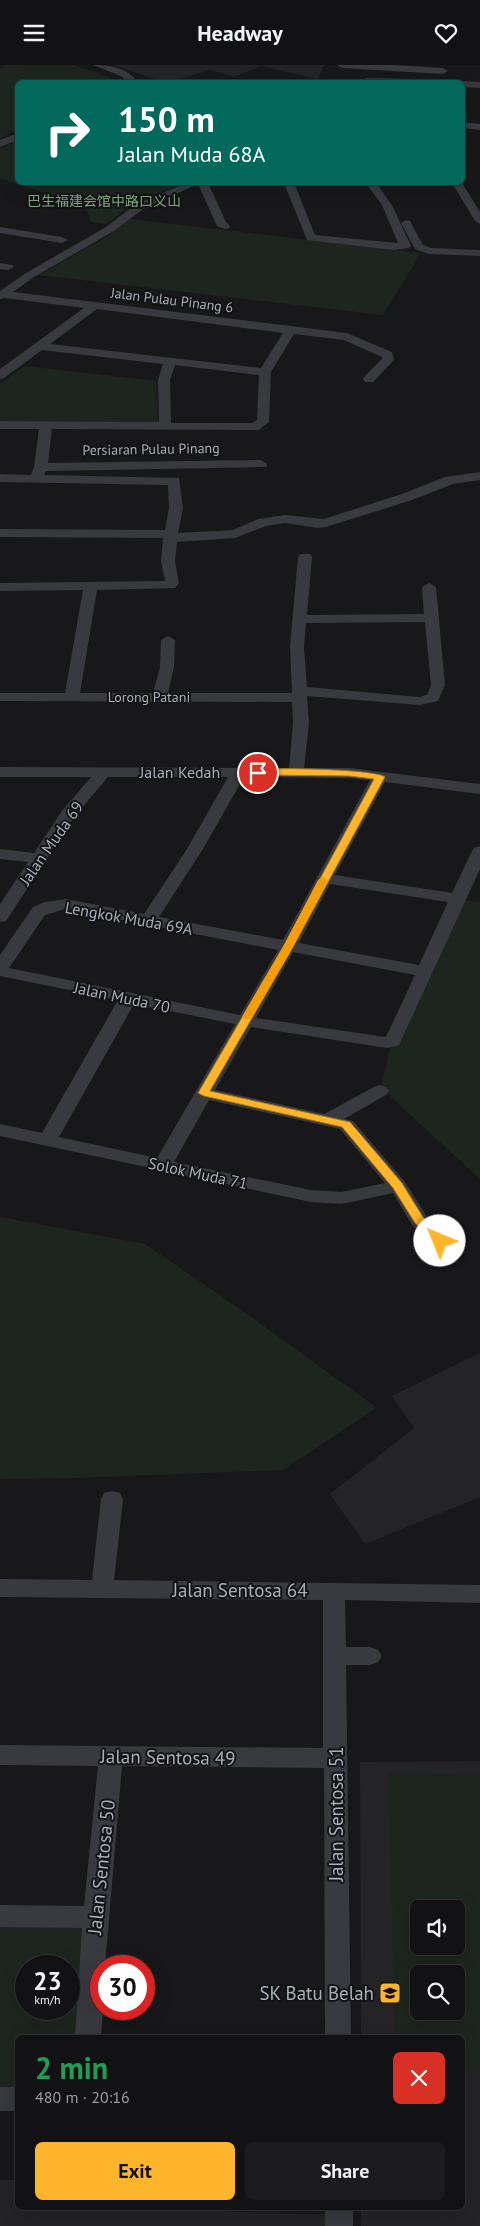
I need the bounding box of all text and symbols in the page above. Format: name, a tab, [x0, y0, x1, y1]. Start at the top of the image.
icon: menu	[20, 19, 48, 47]
text: Headway	[197, 19, 283, 47]
icon: heart	[432, 19, 460, 47]
text: 150 m	[118, 96, 215, 142]
icon: right	[35, 100, 100, 165]
text: Jalan Muda 68A	[118, 140, 265, 168]
park label: 巴生福建会馆中路口义山	[27, 192, 181, 210]
street label: Jalan Pulau Pinang 6	[109, 283, 234, 316]
street label: Persiaran Pulau Pinang	[82, 439, 220, 459]
street label: Lorong Patani	[108, 688, 190, 706]
pin	[237, 752, 279, 794]
icon: arrive	[244, 759, 272, 787]
street label: Jalan Kedah	[139, 762, 220, 782]
street label: Jalan Muda 69	[14, 797, 87, 890]
street label: Lengkok Muda 69A	[64, 897, 195, 939]
street label: Jalan Muda 70	[71, 977, 172, 1017]
street label: Solok Muda 71	[146, 1153, 250, 1193]
position arrow	[413, 1214, 465, 1266]
street label: Jalan Sentosa 64	[171, 1578, 308, 1602]
street label: Jalan Sentosa 49	[99, 1744, 236, 1770]
street label: Jalan Sentosa 51	[324, 1746, 348, 1883]
street label: Jalan Sentosa 50	[82, 1799, 120, 1936]
map controls	[410, 1900, 465, 2020]
button: sound	[410, 1900, 465, 1955]
speed limit sign: 30	[90, 1955, 155, 2020]
text: 23	[33, 1965, 62, 1997]
button: search	[410, 1965, 465, 2020]
place label: SK Batu Belah	[259, 1981, 374, 2005]
school or university icon: SK Batu Belah	[378, 1981, 402, 2005]
text: km/h	[34, 1992, 61, 2007]
text: 2 min	[35, 2048, 108, 2087]
button: close	[393, 2052, 445, 2104]
text: 480 m · 20:16	[35, 2087, 130, 2107]
button: Exit	[35, 2142, 235, 2200]
button: Share	[245, 2142, 445, 2200]

